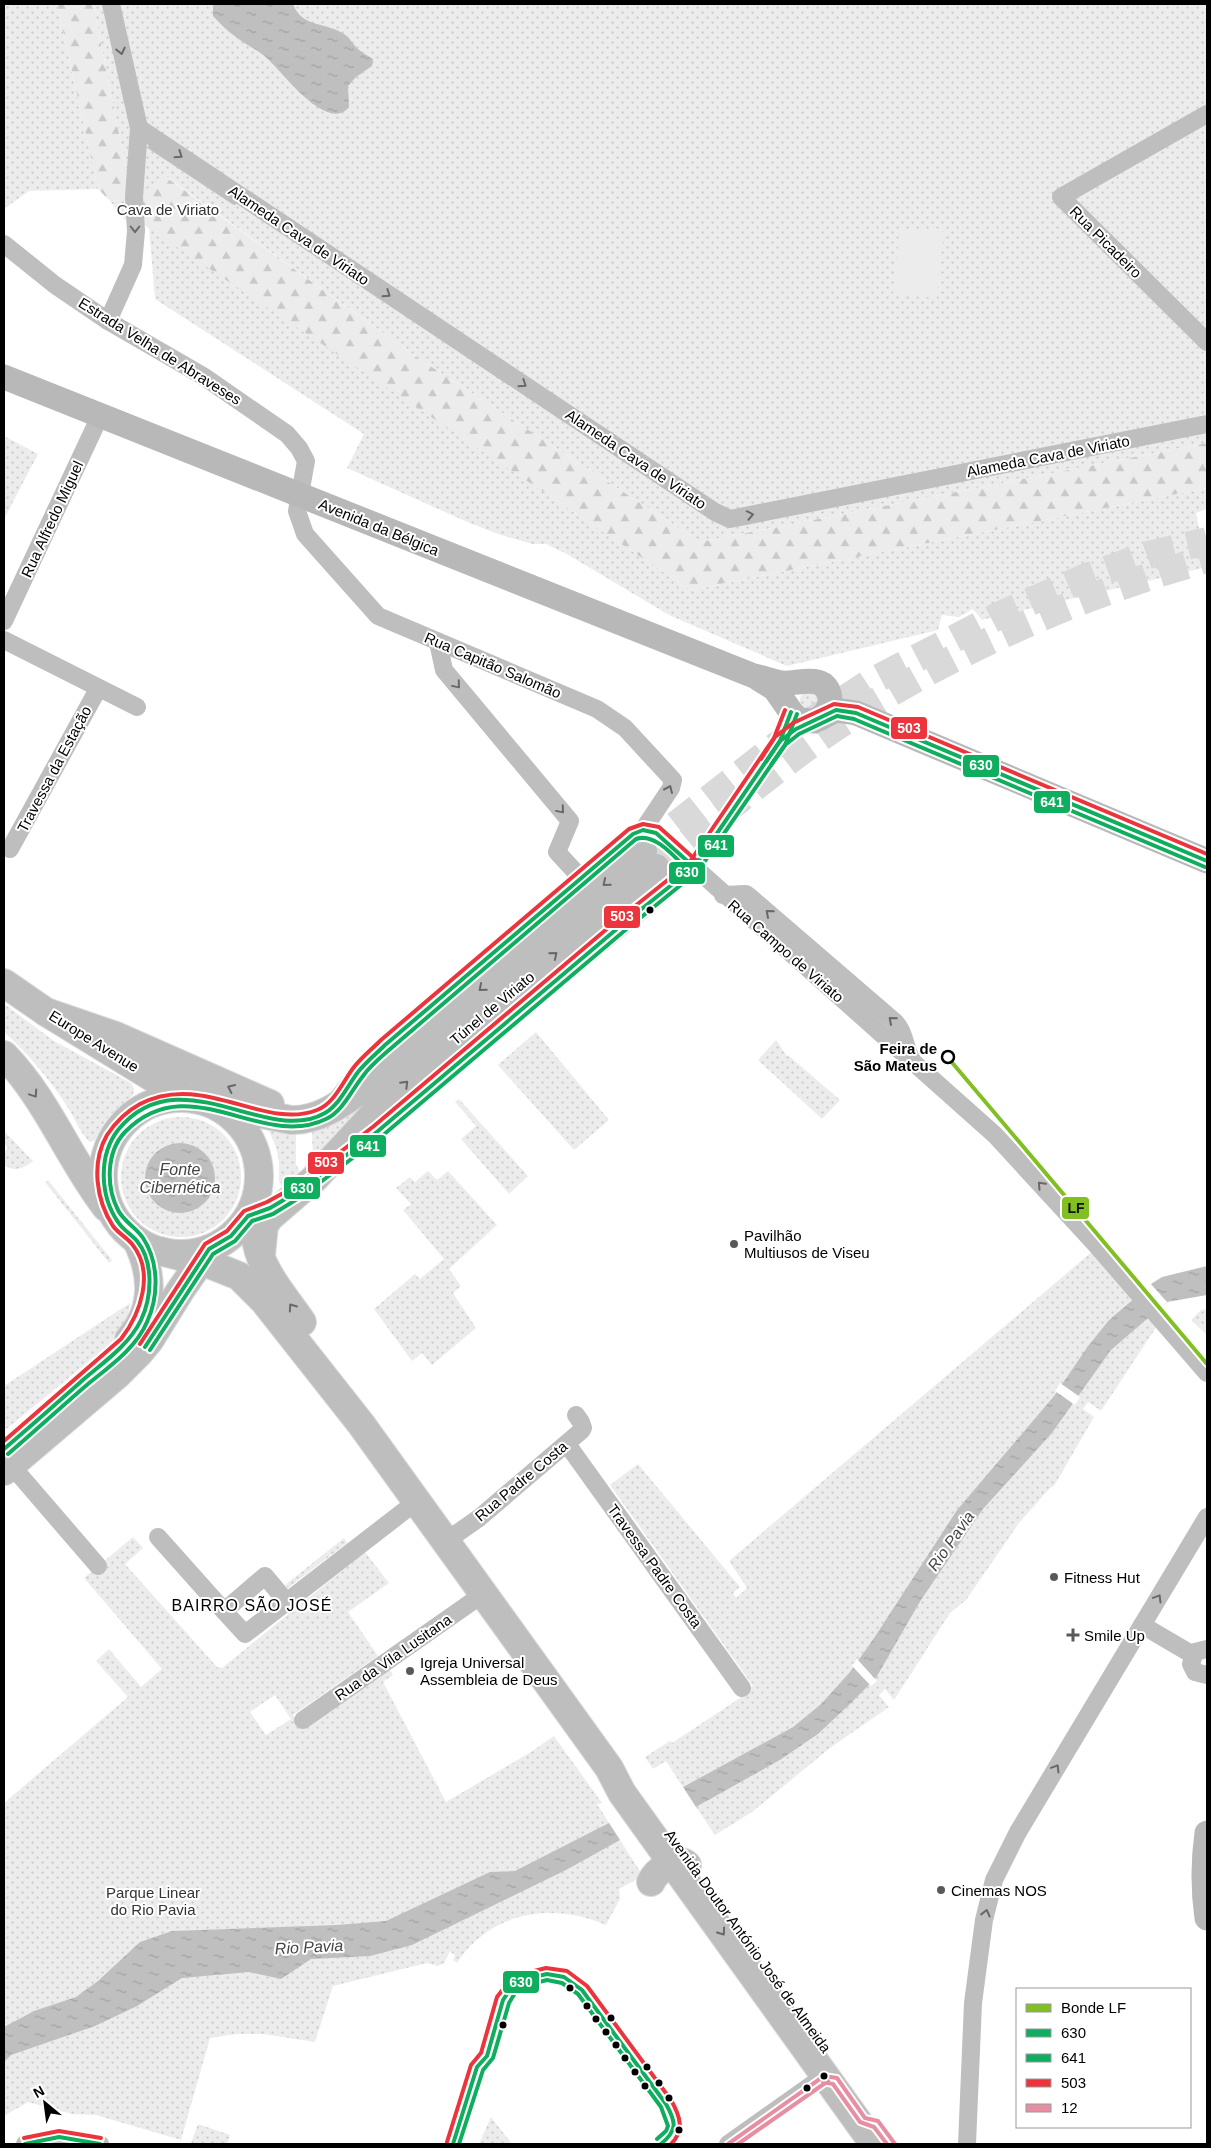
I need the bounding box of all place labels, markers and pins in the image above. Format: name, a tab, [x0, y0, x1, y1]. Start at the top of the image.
unlabelled marker	[645, 905, 655, 915]
place label: Feira de São Mateus	[854, 1040, 937, 1074]
marker: Feira de São Mateus	[941, 1050, 955, 1064]
place label: Pavilhão Multiusos de Viseu	[744, 1227, 870, 1261]
marker: Pavilhão Multiusos de Viseu	[728, 1238, 740, 1250]
place label: Fitness Hut	[1064, 1569, 1141, 1586]
marker: Fitness Hut	[1048, 1571, 1060, 1583]
place label: Smile Up	[1084, 1627, 1145, 1644]
marker: Smile Up	[1066, 1628, 1080, 1642]
place label: Igreja Universal Assembleia de Deus	[420, 1654, 558, 1688]
marker: Igreja Universal Assembleia de Deus	[404, 1665, 416, 1677]
place label: Cinemas NOS	[951, 1882, 1047, 1899]
marker: Cinemas NOS	[935, 1884, 947, 1896]
unlabelled marker	[565, 1983, 575, 1993]
unlabelled marker	[582, 2001, 592, 2011]
unlabelled marker	[606, 2013, 616, 2023]
unlabelled marker	[591, 2014, 601, 2024]
unlabelled marker	[498, 2020, 508, 2030]
unlabelled marker	[601, 2027, 611, 2037]
unlabelled marker	[611, 2040, 621, 2050]
unlabelled marker	[620, 2053, 630, 2063]
unlabelled marker	[642, 2062, 652, 2072]
unlabelled marker	[630, 2067, 640, 2077]
unlabelled marker	[819, 2071, 829, 2081]
unlabelled marker	[654, 2078, 664, 2088]
unlabelled marker	[640, 2081, 650, 2091]
unlabelled marker	[802, 2083, 812, 2093]
unlabelled marker	[664, 2093, 674, 2103]
unlabelled marker	[674, 2125, 684, 2135]

